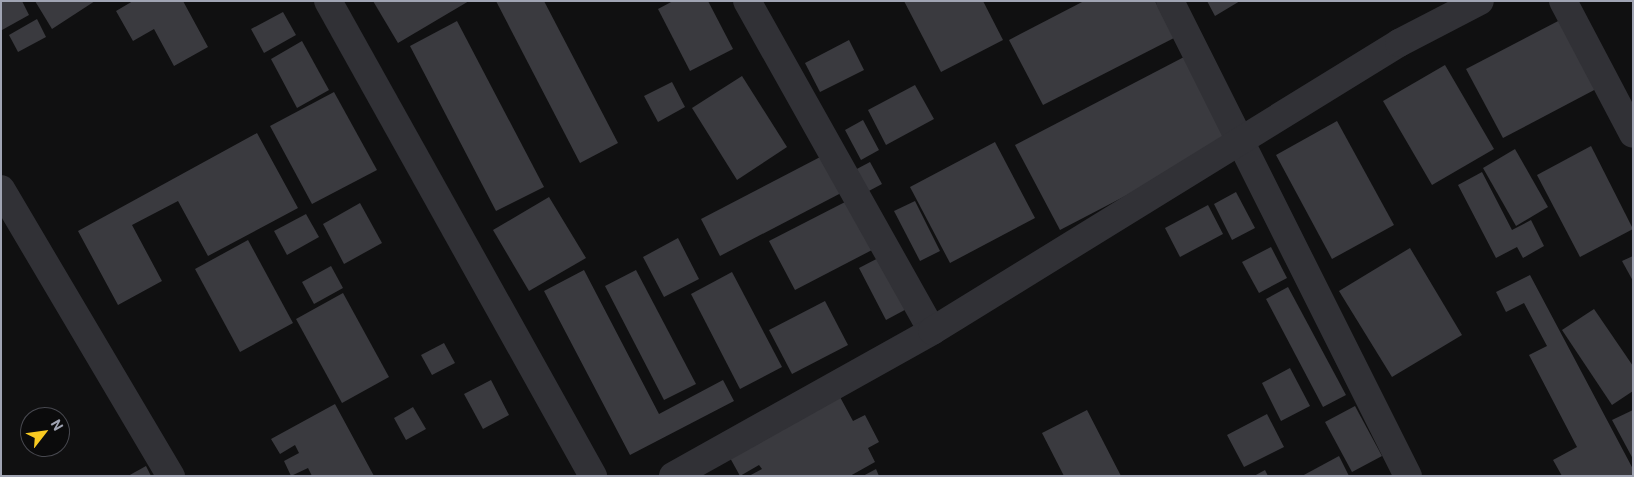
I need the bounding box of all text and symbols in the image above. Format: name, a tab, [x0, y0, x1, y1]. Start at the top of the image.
north arrow	[20, 407, 70, 457]
text: N	[48, 417, 67, 433]

